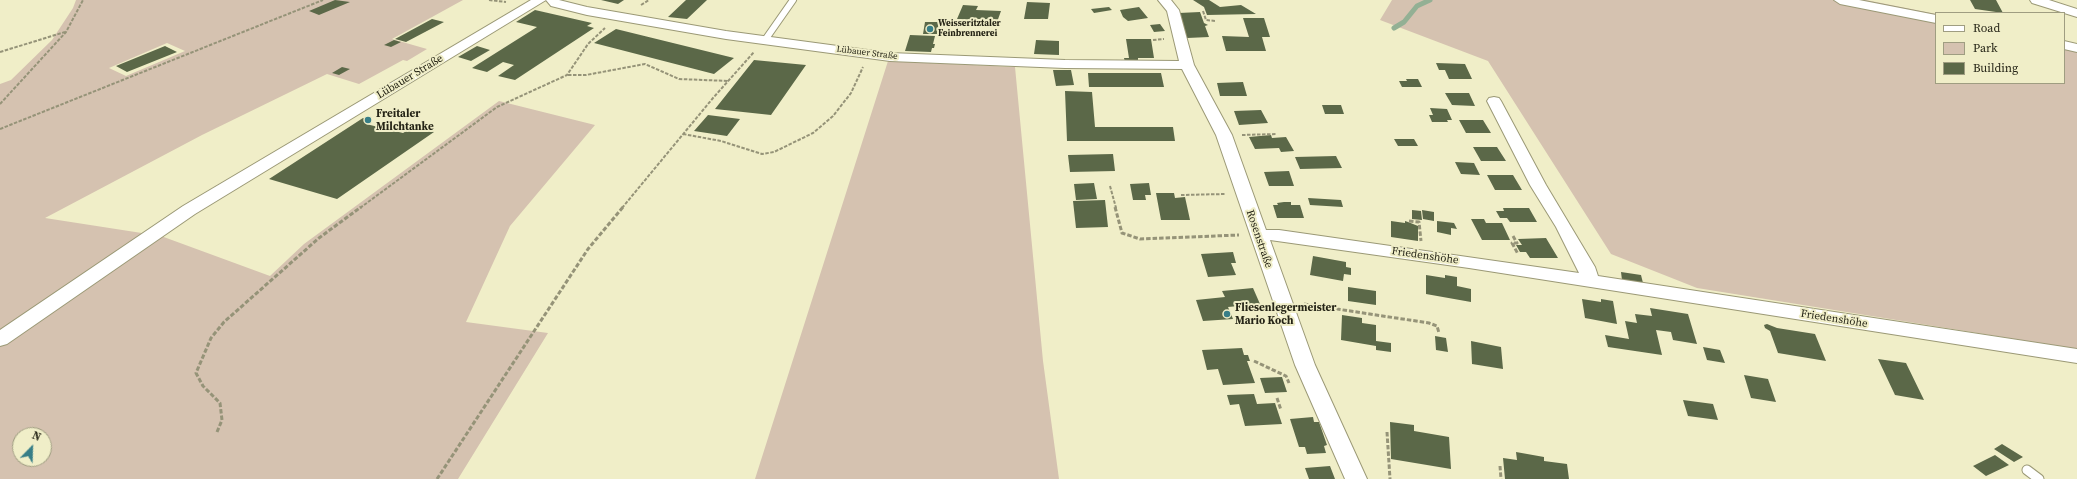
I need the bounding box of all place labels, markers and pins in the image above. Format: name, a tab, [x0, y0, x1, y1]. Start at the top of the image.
place label: Weisseritztaler Feinbrennerei	[938, 19, 1001, 40]
marker: Weisseritztaler Feinbrennerei	[925, 24, 935, 34]
place label: Freitaler Milchtanke	[376, 107, 434, 133]
marker: Freitaler Milchtanke	[363, 115, 373, 125]
place label: Fliesenlegermeister Mario Koch	[1235, 301, 1336, 327]
marker: Fliesenlegermeister Mario Koch	[1222, 309, 1232, 319]

